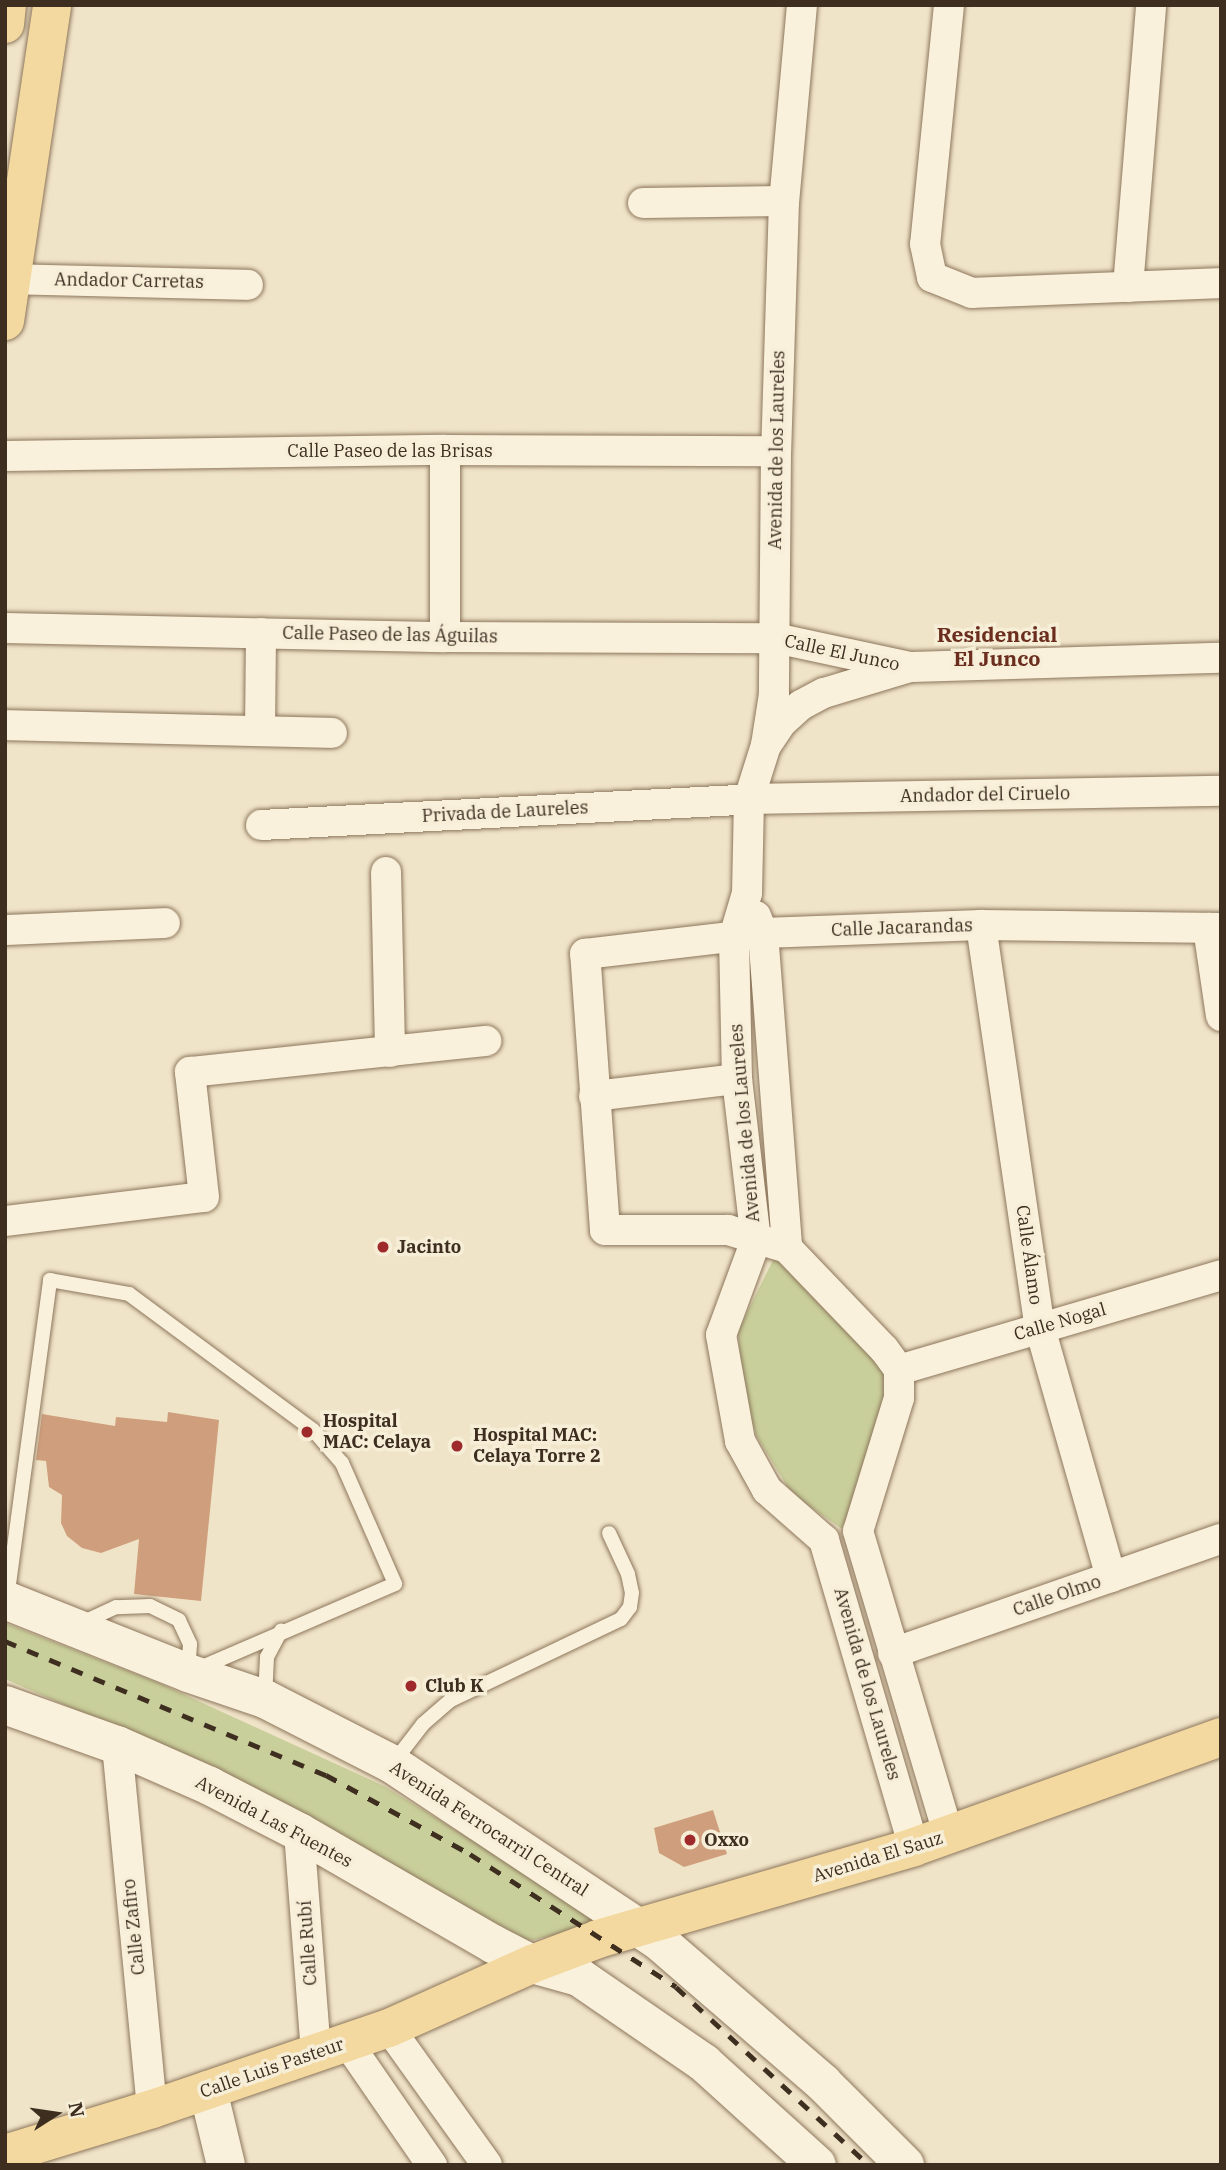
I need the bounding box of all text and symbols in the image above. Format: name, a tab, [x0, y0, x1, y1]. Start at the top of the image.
street label: Andador Carretas	[54, 269, 204, 293]
street label: Avenida de los Laureles	[764, 350, 790, 550]
street label: Calle Paseo de las Brisas	[287, 440, 493, 462]
district label: Residencial El Junco	[937, 621, 1057, 671]
street label: Calle Paseo de las Águilas	[282, 622, 498, 648]
street label: Calle El Junco	[782, 630, 902, 676]
street label: Andador del Ciruelo	[900, 783, 1070, 807]
street label: Privada de Laureles	[421, 797, 589, 827]
street label: Calle Jacarandas	[831, 915, 973, 941]
street label: Avenida de los Laureles	[726, 1023, 764, 1223]
street label: Calle Álamo	[1011, 1204, 1047, 1306]
place label: Jacinto	[397, 1236, 461, 1258]
marker: Jacinto	[375, 1239, 391, 1255]
street label: Calle Nogal	[1011, 1299, 1109, 1345]
place label: Hospital MAC: Celaya	[323, 1411, 431, 1454]
marker: Hospital MAC: Celaya	[297, 1422, 317, 1442]
place label: Hospital MAC: Celaya Torre 2	[473, 1425, 601, 1468]
marker: Hospital MAC: Celaya Torre 2	[447, 1436, 467, 1456]
street label: Calle Olmo	[1010, 1571, 1104, 1621]
street label: Avenida de los Laureles	[829, 1585, 905, 1783]
place label: Club K	[425, 1675, 484, 1697]
marker: Club K	[403, 1678, 419, 1694]
street label: Avenida Ferrocarril Central	[386, 1757, 592, 1901]
street label: Avenida Las Fuentes	[192, 1772, 356, 1872]
street label: Avenida El Sauz	[810, 1827, 946, 1887]
place label: Oxxo	[704, 1829, 749, 1851]
marker: Oxxo	[682, 1832, 698, 1848]
street label: Calle Zafiro	[118, 1878, 150, 1976]
street label: Calle Rubí	[294, 1900, 322, 1986]
street label: Calle Luis Pasteur	[197, 2033, 347, 2103]
north arrow	[21, 2079, 91, 2149]
text: N	[63, 2100, 90, 2119]

